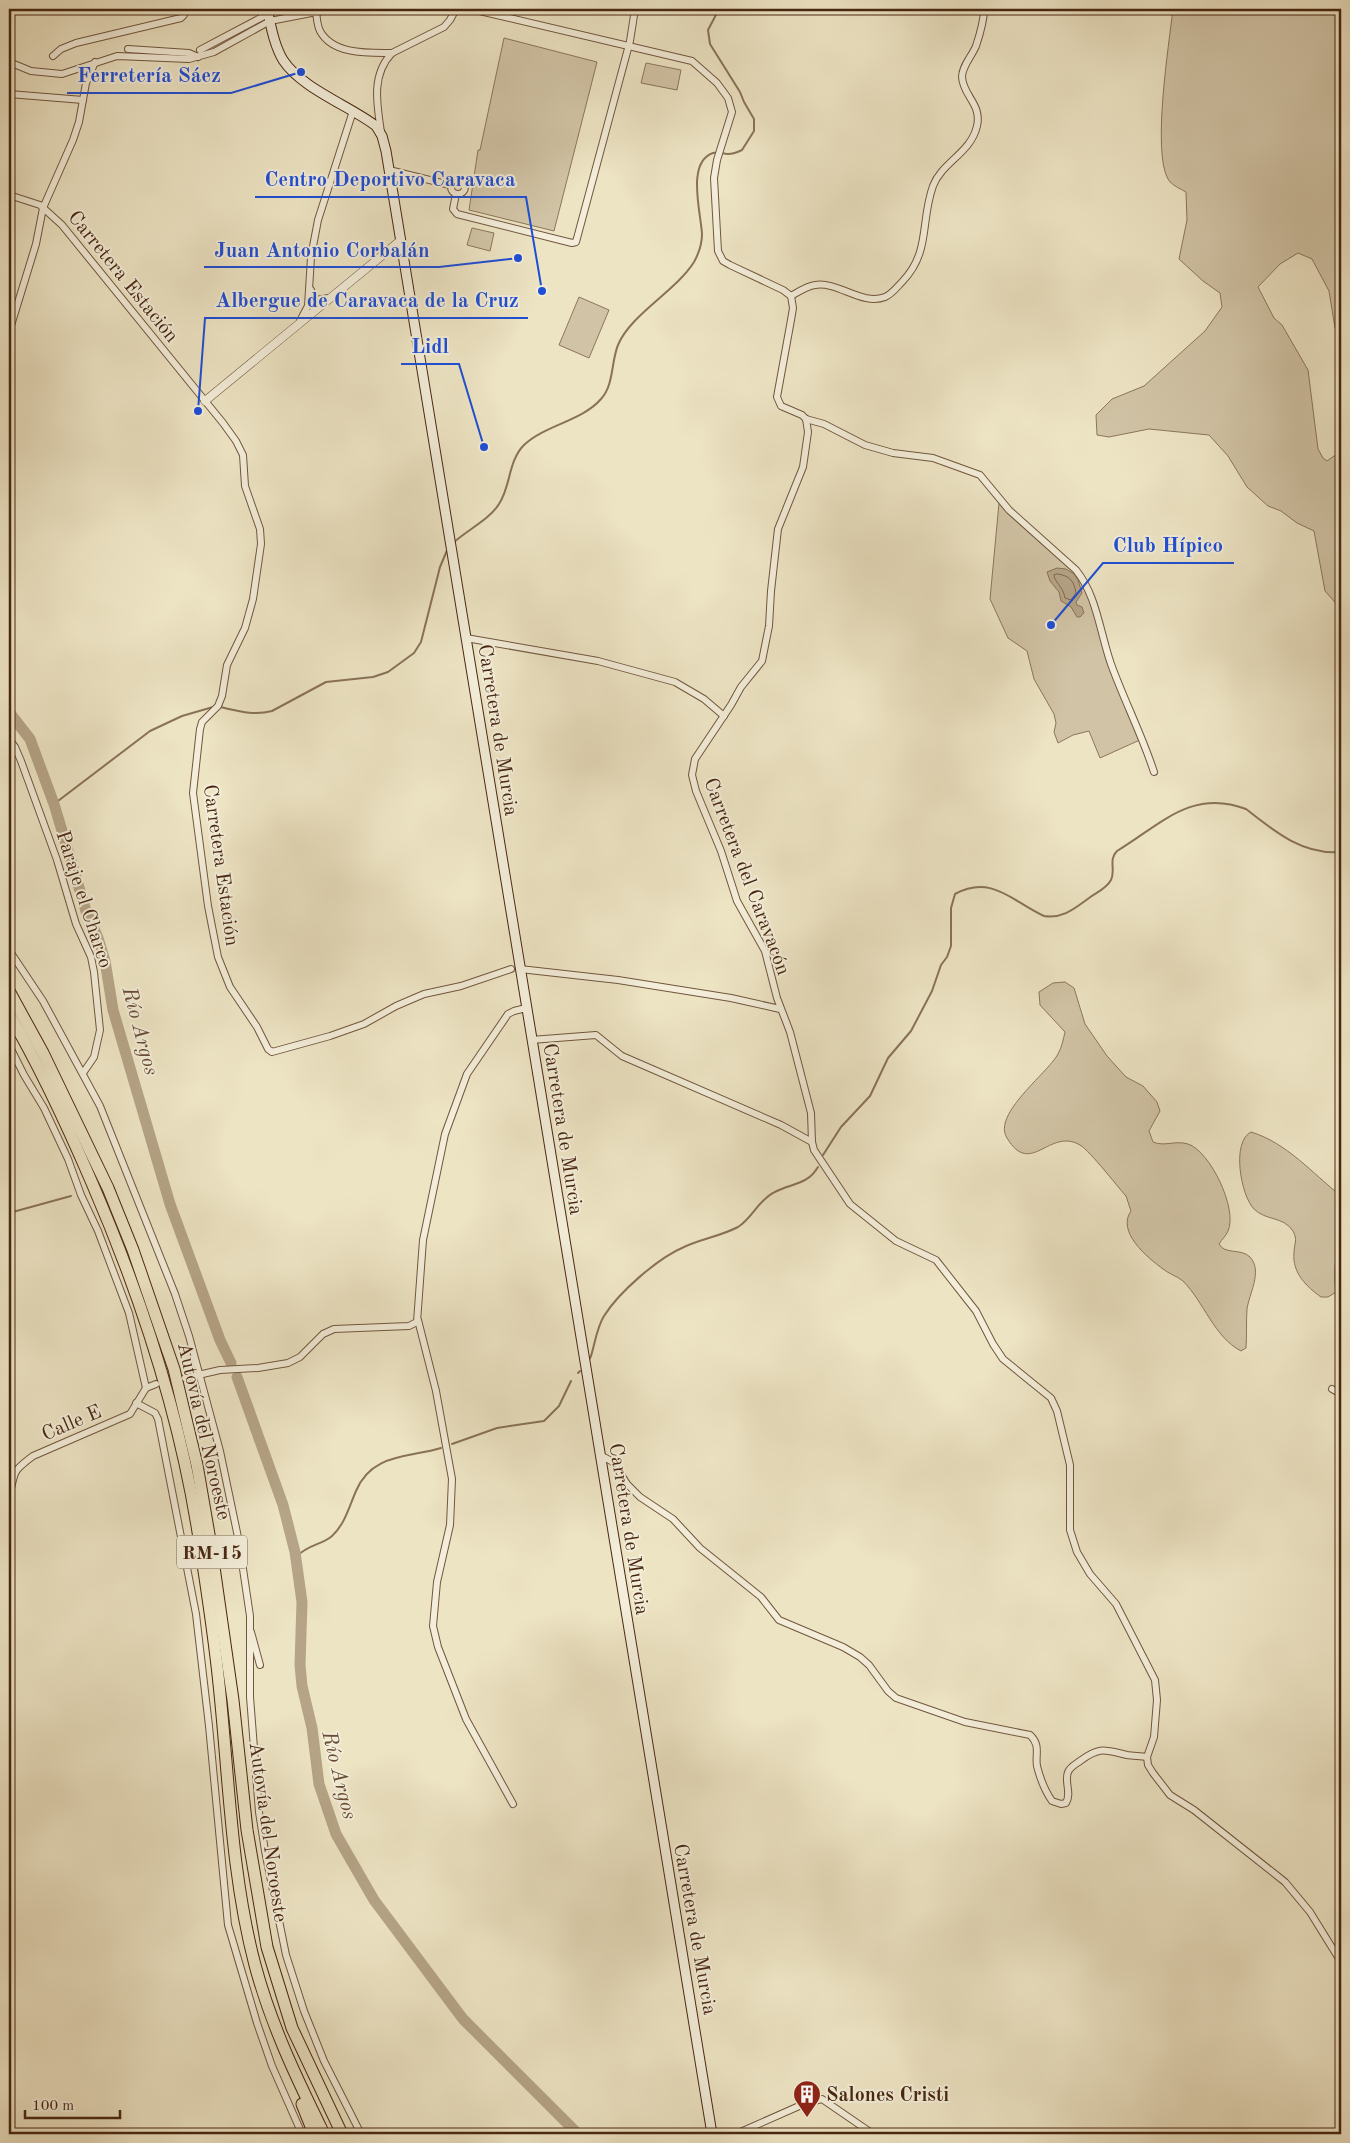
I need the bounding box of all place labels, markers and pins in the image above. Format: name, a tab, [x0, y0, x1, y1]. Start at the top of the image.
callout: Ferretería Sáez	[67, 57, 231, 93]
callout: Centro Deportivo Caravaca	[255, 161, 526, 197]
callout: Juan Antonio Corbalán	[204, 231, 439, 267]
callout: Albergue de Caravaca de la Cruz	[205, 282, 528, 318]
callout: Lidl	[401, 328, 459, 364]
callout: Club Hípico	[1103, 527, 1234, 563]
building icon: Salones Cristi	[792, 2079, 822, 2118]
place label: Salones Cristi	[826, 2086, 949, 2106]

